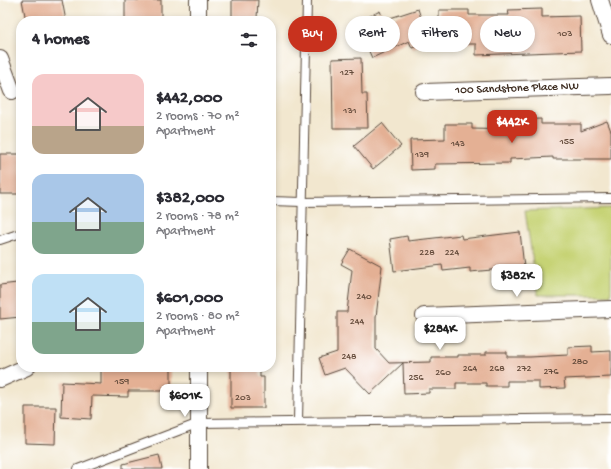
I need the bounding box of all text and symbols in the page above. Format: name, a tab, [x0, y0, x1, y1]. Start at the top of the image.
chip: Buy	[288, 16, 337, 52]
chip: Rent	[345, 16, 400, 52]
chip: Filters	[408, 16, 472, 52]
chip: New	[480, 16, 535, 52]
house number: 103	[557, 28, 572, 40]
icon: filters	[238, 29, 260, 51]
text: 4 homes	[32, 30, 89, 50]
house number: 127	[339, 67, 355, 79]
street label: 100 Sandstone Place NW	[454, 80, 579, 98]
text: $442,000	[156, 89, 222, 109]
icon: home	[64, 90, 112, 138]
house number: 131	[342, 105, 357, 117]
text: 2 rooms · 70 m²	[156, 109, 239, 124]
pin: $442K	[484, 110, 540, 144]
text: $442K	[496, 115, 528, 130]
text: Apartment	[156, 124, 215, 139]
house number: 155	[559, 136, 574, 148]
house number: 143	[450, 138, 465, 150]
house number: 139	[414, 149, 429, 161]
text: $382,000	[156, 189, 224, 209]
icon: home	[64, 190, 112, 238]
text: 2 rooms · 78 m²	[156, 209, 239, 224]
text: Apartment	[156, 224, 215, 239]
house number: 228	[419, 247, 435, 259]
house number: 224	[445, 247, 460, 259]
pin: $382K	[489, 264, 545, 298]
text: $382K	[500, 269, 534, 284]
text: $601,000	[156, 289, 223, 309]
icon: home	[64, 290, 112, 338]
house number: 240	[356, 291, 372, 303]
text: 2 rooms · 80 m²	[156, 309, 240, 324]
house number: 244	[350, 316, 364, 328]
pin: $284K	[412, 317, 468, 351]
text: $284K	[424, 322, 456, 337]
text: Apartment	[156, 324, 215, 339]
house number: 248	[341, 351, 357, 363]
house number: 280	[572, 356, 588, 368]
house number: 264	[463, 363, 478, 375]
house number: 268	[489, 363, 505, 375]
house number: 272	[516, 363, 532, 375]
house number: 276	[543, 366, 560, 378]
house number: 260	[435, 367, 451, 379]
house number: 256	[408, 372, 425, 384]
house number: 159	[114, 376, 129, 388]
pin: $601K	[157, 384, 213, 418]
text: $601K	[169, 389, 201, 404]
house number: 203	[235, 392, 251, 404]

